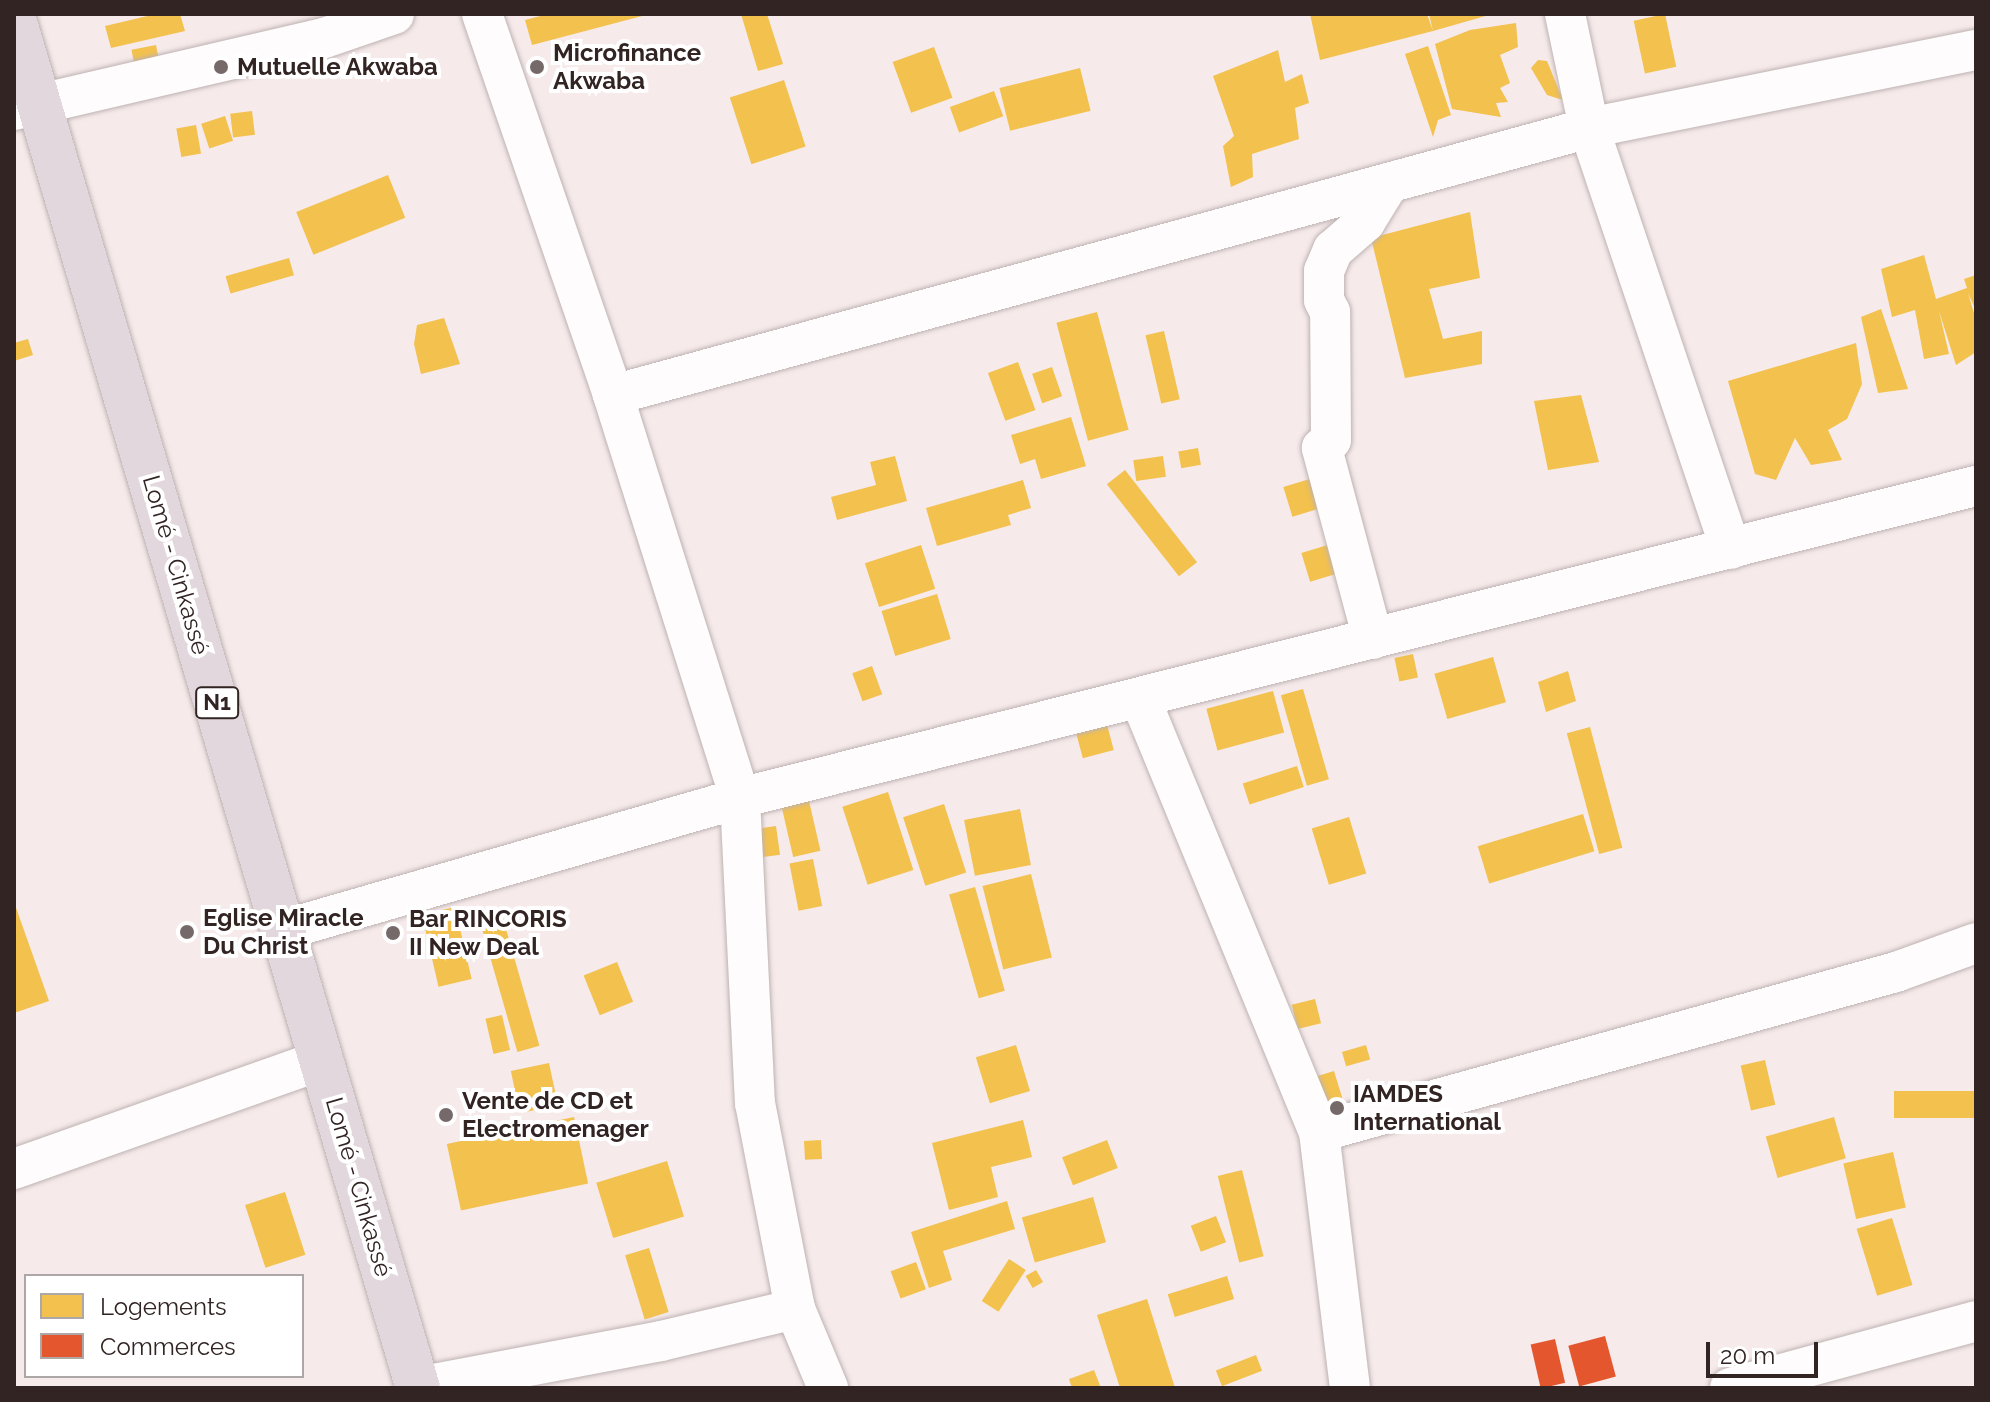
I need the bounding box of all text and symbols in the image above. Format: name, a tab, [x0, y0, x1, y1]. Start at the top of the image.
place label: Microfinance Akwaba	[553, 39, 701, 95]
place label: Mutuelle Akwaba	[237, 53, 438, 81]
marker: Mutuelle Akwaba	[212, 58, 230, 76]
marker: Microfinance Akwaba	[528, 58, 546, 76]
street label: Lomé - Cinkassé	[137, 472, 215, 658]
road number: N1	[195, 685, 239, 721]
place label: Eglise Miracle Du Christ	[203, 904, 364, 960]
place label: Bar RINCORIS II New Deal	[409, 905, 567, 961]
marker: Eglise Miracle Du Christ	[178, 923, 196, 941]
marker: Bar RINCORIS II New Deal	[384, 924, 402, 942]
place label: IAMDES International	[1353, 1080, 1501, 1136]
place label: Vente de CD et Electromenager	[462, 1087, 649, 1143]
street label: Lomé - Cinkassé	[320, 1094, 398, 1280]
marker: IAMDES International	[1328, 1099, 1346, 1117]
marker: Vente de CD et Electromenager	[437, 1106, 455, 1124]
legend	[24, 1274, 304, 1378]
text: Logements	[100, 1292, 227, 1321]
scale bar	[1710, 1326, 1822, 1376]
text: Commerces	[100, 1332, 236, 1361]
text: 20 m	[1720, 1341, 1775, 1370]

